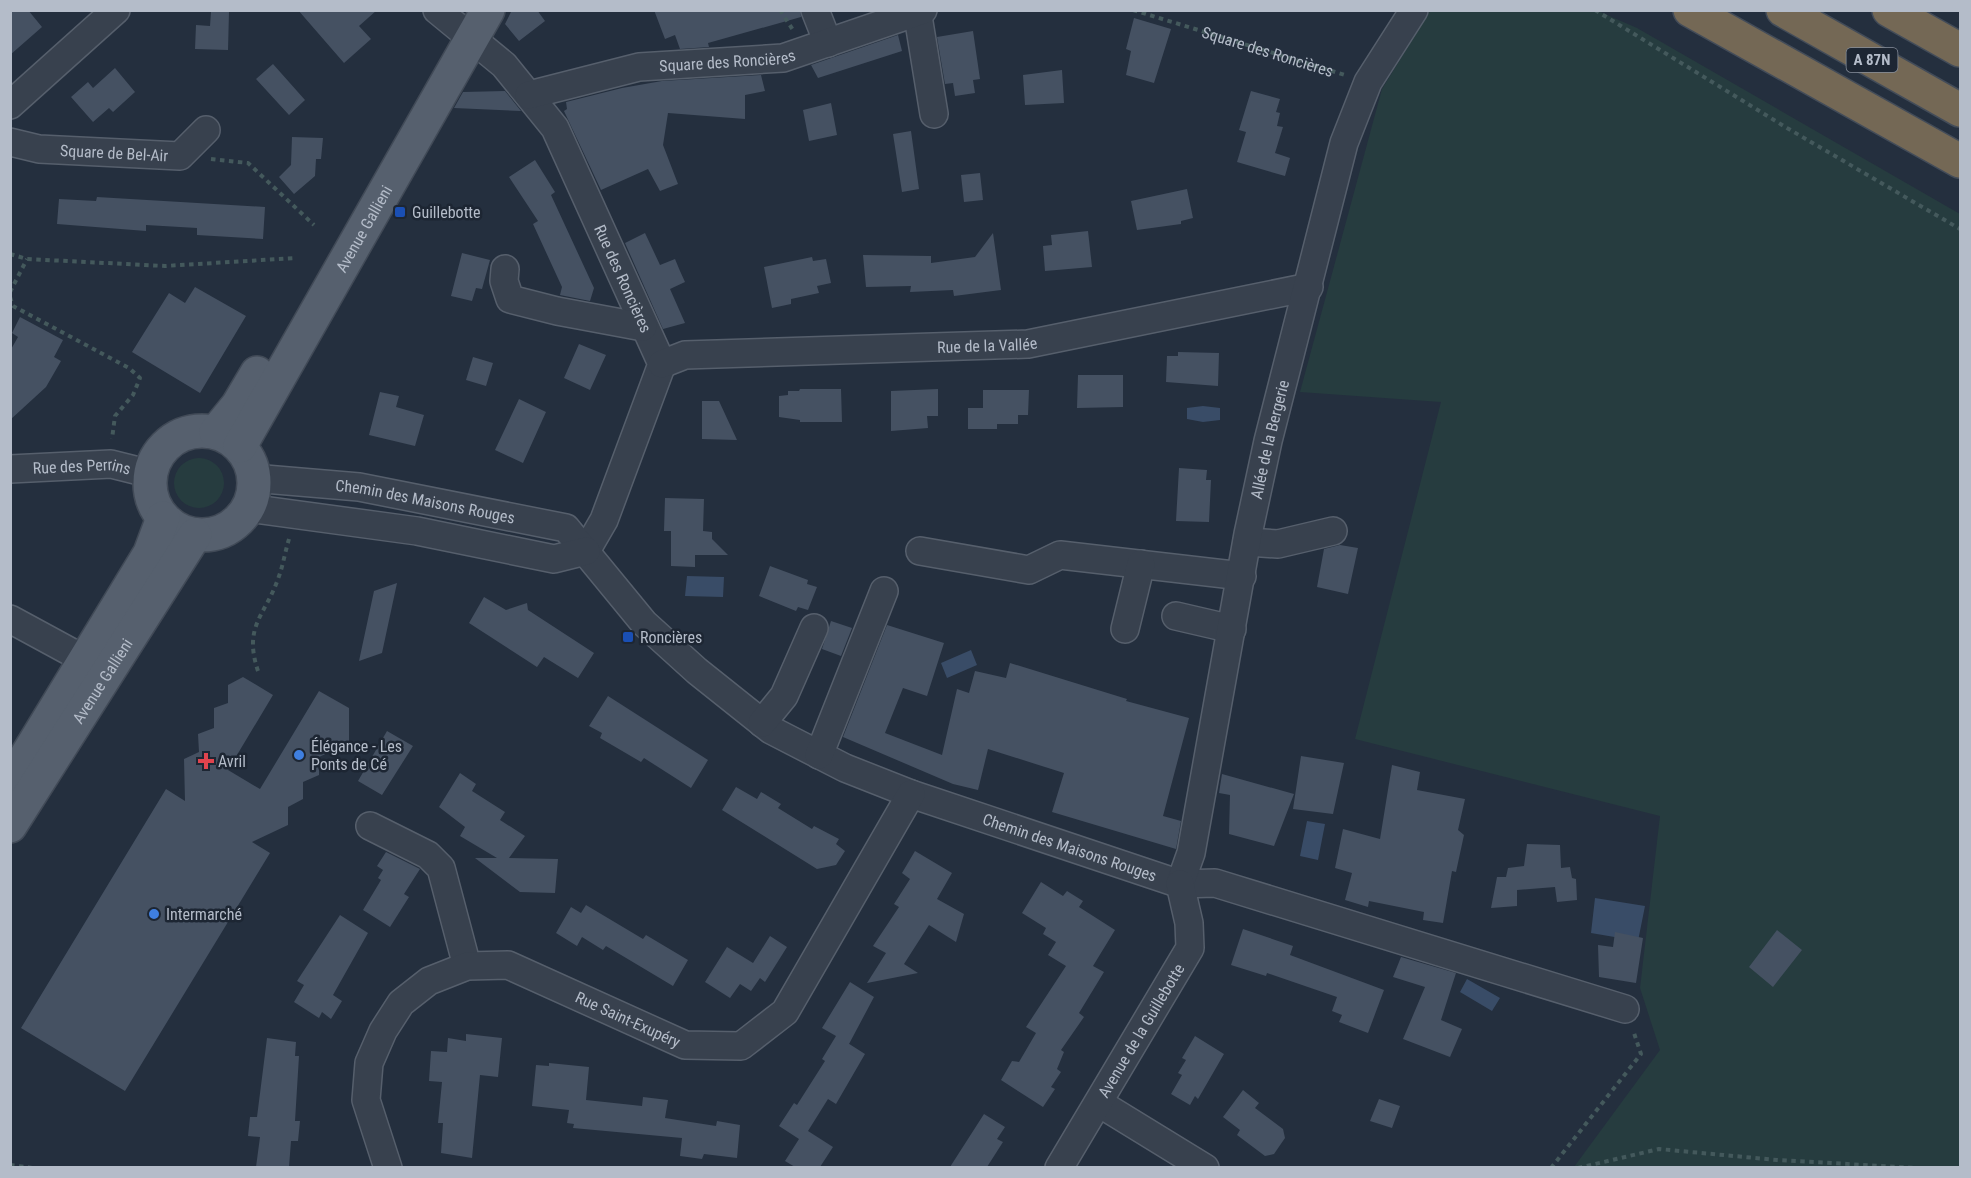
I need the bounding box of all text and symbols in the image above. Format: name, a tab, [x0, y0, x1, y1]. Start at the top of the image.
street label: Square des Roncières	[1200, 22, 1336, 80]
street label: Square des Roncières	[659, 45, 798, 75]
road number: A 87N	[1846, 48, 1898, 72]
street label: Square de Bel-Air	[59, 141, 169, 165]
street label: Avenue Gallieni	[331, 182, 396, 275]
place label: Guillebotte	[412, 203, 481, 222]
marker: Guillebotte	[393, 205, 407, 219]
street label: Rue des Roncières	[591, 222, 656, 335]
street label: Rue de la Vallée	[937, 333, 1039, 356]
street label: Allée de la Bergerie	[1246, 378, 1293, 501]
street label: Rue des Perrins	[32, 454, 133, 478]
street label: Chemin des Maisons Rouges	[335, 476, 517, 527]
place label: Roncières	[640, 628, 702, 647]
marker: Roncières	[621, 630, 635, 644]
street label: Avenue Gallieni	[68, 635, 136, 727]
place label: Élégance - Les Ponts de Cé	[311, 737, 402, 774]
marker: Élégance - Les Ponts de Cé	[292, 748, 306, 762]
place label: Avril	[218, 752, 246, 771]
marker: Avril	[199, 754, 213, 768]
street label: Chemin des Maisons Rouges	[980, 809, 1159, 885]
place label: Intermarché	[166, 905, 242, 924]
marker: Intermarché	[147, 907, 161, 921]
street label: Avenue de la Guillebotte	[1094, 960, 1188, 1101]
street label: Rue Saint-Exupéry	[572, 987, 684, 1051]

